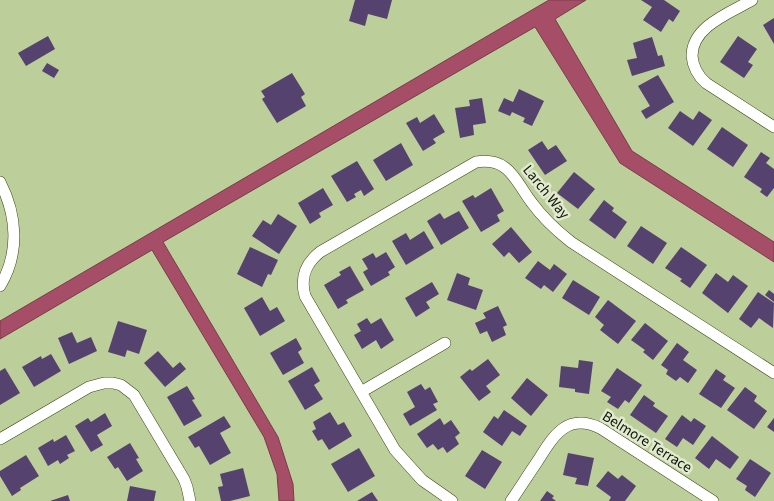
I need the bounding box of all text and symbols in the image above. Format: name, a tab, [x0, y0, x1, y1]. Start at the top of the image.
street label: Larch Way	[518, 161, 574, 223]
street label: Belmore Terrace	[598, 406, 696, 478]

